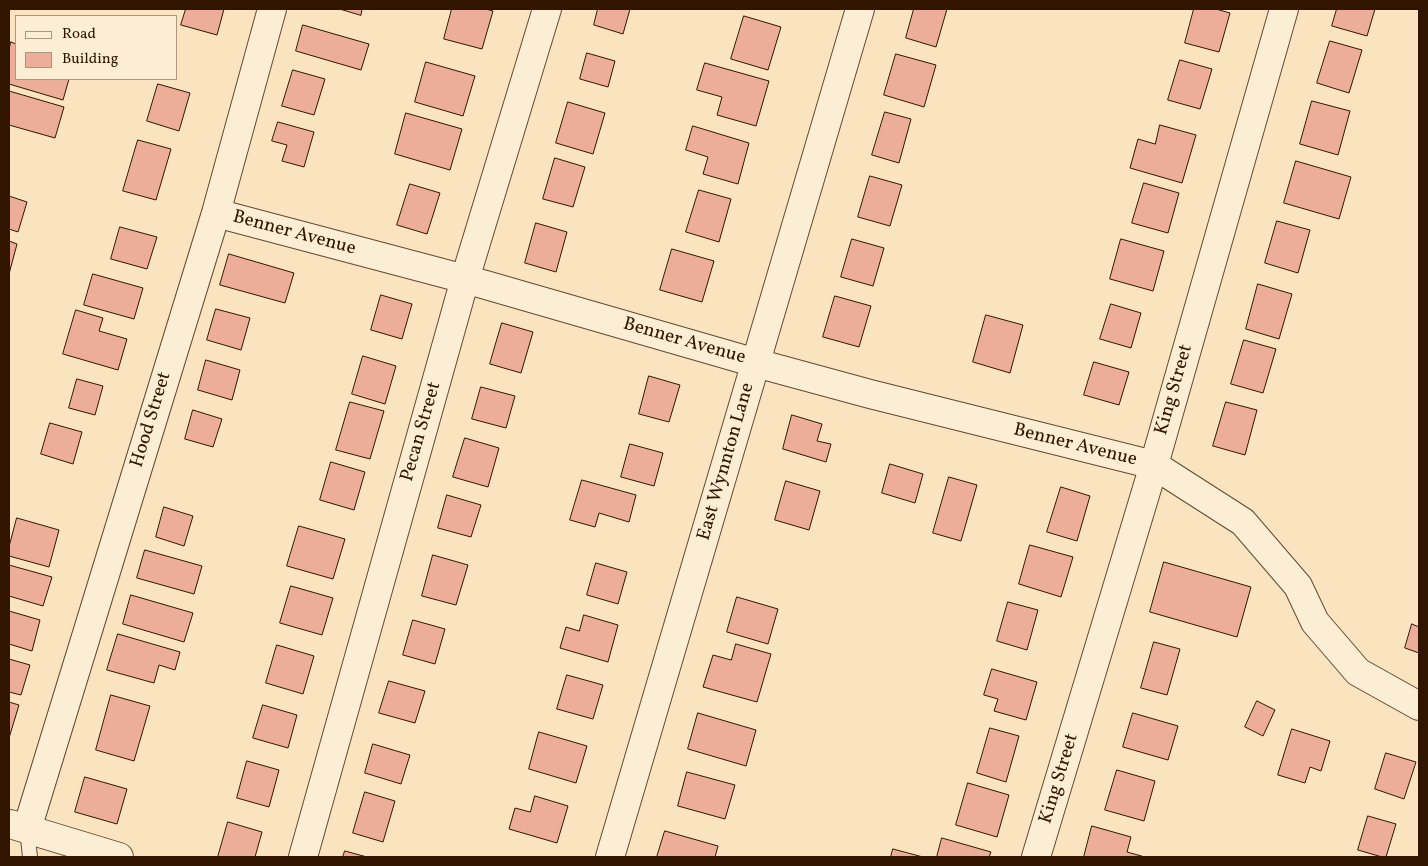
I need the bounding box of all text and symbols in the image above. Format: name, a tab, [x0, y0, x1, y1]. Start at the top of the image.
legend	[15, 15, 178, 80]
text: Road	[62, 24, 96, 45]
text: Building	[62, 49, 118, 70]
street label: Benner Avenue	[230, 207, 358, 261]
street label: Benner Avenue	[620, 314, 748, 370]
street label: King Street	[1151, 342, 1199, 438]
street label: Hood Street	[127, 369, 177, 471]
street label: Pecan Street	[397, 380, 447, 484]
street label: East Wynnton Lane	[694, 381, 760, 543]
street label: Benner Avenue	[1011, 420, 1139, 472]
street label: King Street	[1035, 731, 1085, 827]

